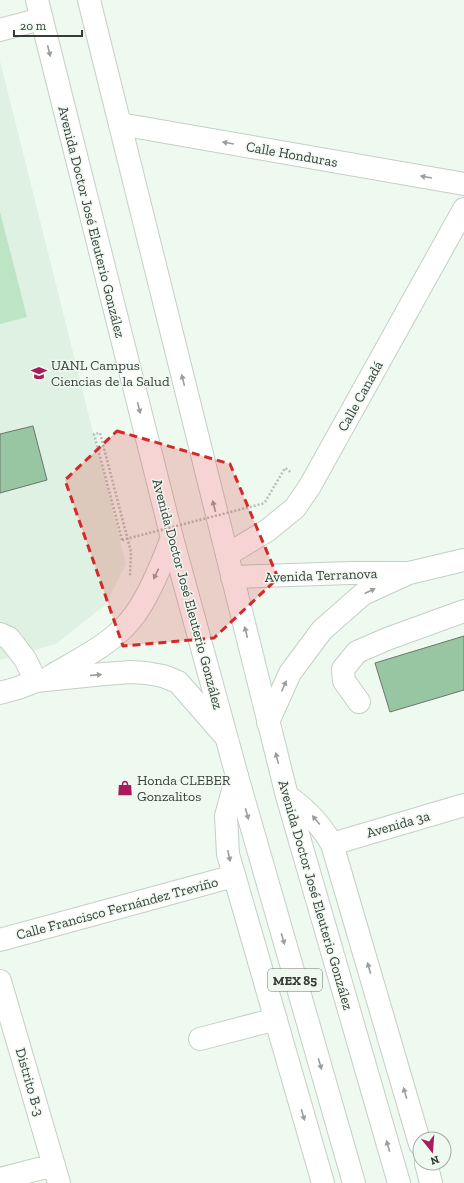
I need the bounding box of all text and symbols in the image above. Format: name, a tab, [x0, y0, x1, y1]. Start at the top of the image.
scale bar	[14, 12, 82, 38]
text: 20 m	[20, 19, 47, 33]
one-way arrow	[46, 46, 52, 58]
street label: Avenida Doctor José Eleuterio González	[54, 104, 129, 340]
street label: Calle Honduras	[245, 138, 339, 171]
one-way arrow	[222, 140, 235, 146]
one-way arrow	[419, 174, 432, 180]
place label: UANL Campus Ciencias de la Salud	[51, 357, 170, 390]
street label: Calle Canadá	[334, 358, 387, 435]
school or university icon: UANL Campus Ciencias de la Salud	[30, 364, 48, 382]
one-way arrow	[180, 373, 186, 385]
one-way arrow	[136, 403, 142, 415]
street label: Avenida Doctor José Eleuterio González	[148, 477, 227, 712]
one-way arrow	[211, 500, 217, 512]
street label: Avenida Terranova	[264, 565, 378, 586]
one-way arrow	[153, 568, 160, 579]
one-way arrow	[364, 588, 376, 594]
one-way arrow	[243, 626, 249, 638]
one-way arrow	[90, 671, 102, 678]
one-way arrow	[281, 681, 287, 692]
one-way arrow	[274, 752, 280, 764]
place label: Honda CLEBER Gonzalitos	[137, 772, 231, 805]
street label: Avenida Doctor José Eleuterio González	[275, 778, 357, 1012]
shop icon: Honda CLEBER Gonzalitos	[116, 779, 134, 797]
street label: Avenida 3a	[365, 807, 432, 842]
one-way arrow	[244, 808, 250, 820]
one-way arrow	[312, 815, 321, 826]
one-way arrow	[226, 849, 232, 862]
street label: Calle Francisco Fernández Treviño	[14, 873, 220, 944]
one-way arrow	[281, 932, 287, 945]
one-way arrow	[366, 962, 372, 974]
road number: MEX 85	[268, 969, 322, 991]
street label: Distrito B-3	[12, 1046, 47, 1118]
one-way arrow	[317, 1057, 323, 1070]
one-way arrow	[402, 1087, 408, 1099]
one-way arrow	[300, 1109, 306, 1121]
north arrow	[412, 1131, 452, 1171]
one-way arrow	[385, 1139, 391, 1151]
text: N	[428, 1153, 441, 1168]

